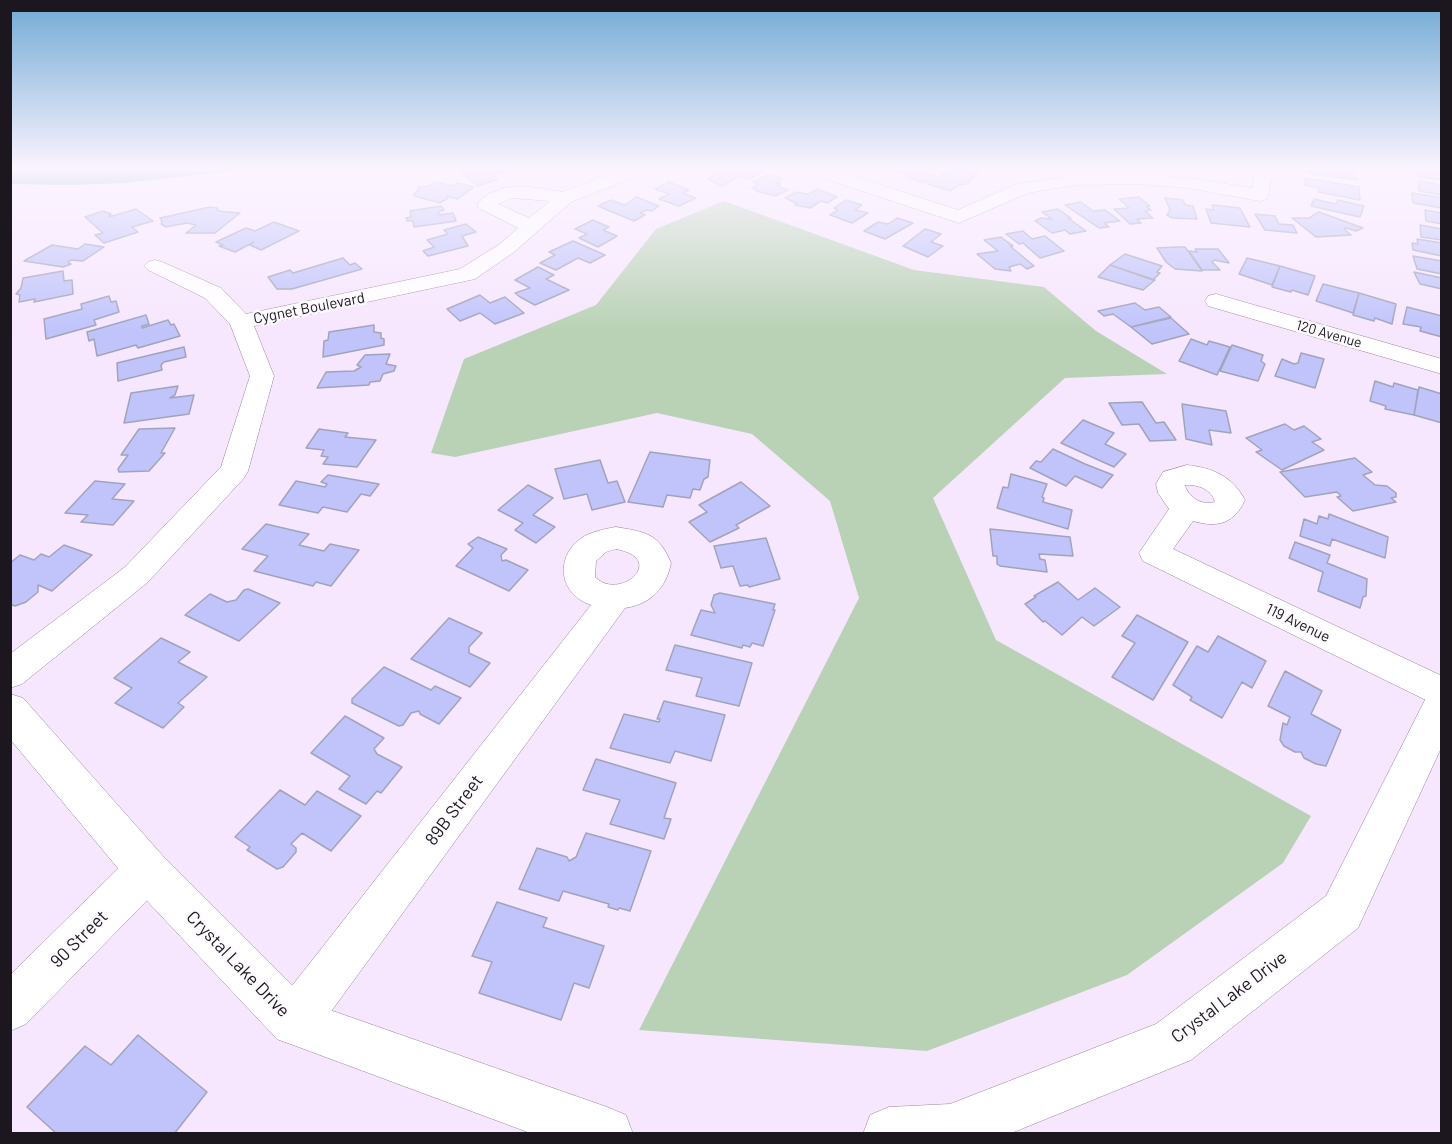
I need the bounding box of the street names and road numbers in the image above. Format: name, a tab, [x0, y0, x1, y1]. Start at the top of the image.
street label: Cygnet Boulevard	[252, 288, 366, 328]
street label: 120 Avenue	[1294, 317, 1364, 351]
street label: 119 Avenue	[1263, 600, 1333, 646]
street label: 89B Street	[420, 770, 488, 850]
street label: 90 Street	[46, 906, 112, 972]
street label: Crystal Lake Drive	[182, 906, 294, 1022]
street label: Crystal Lake Drive	[1167, 946, 1291, 1048]

